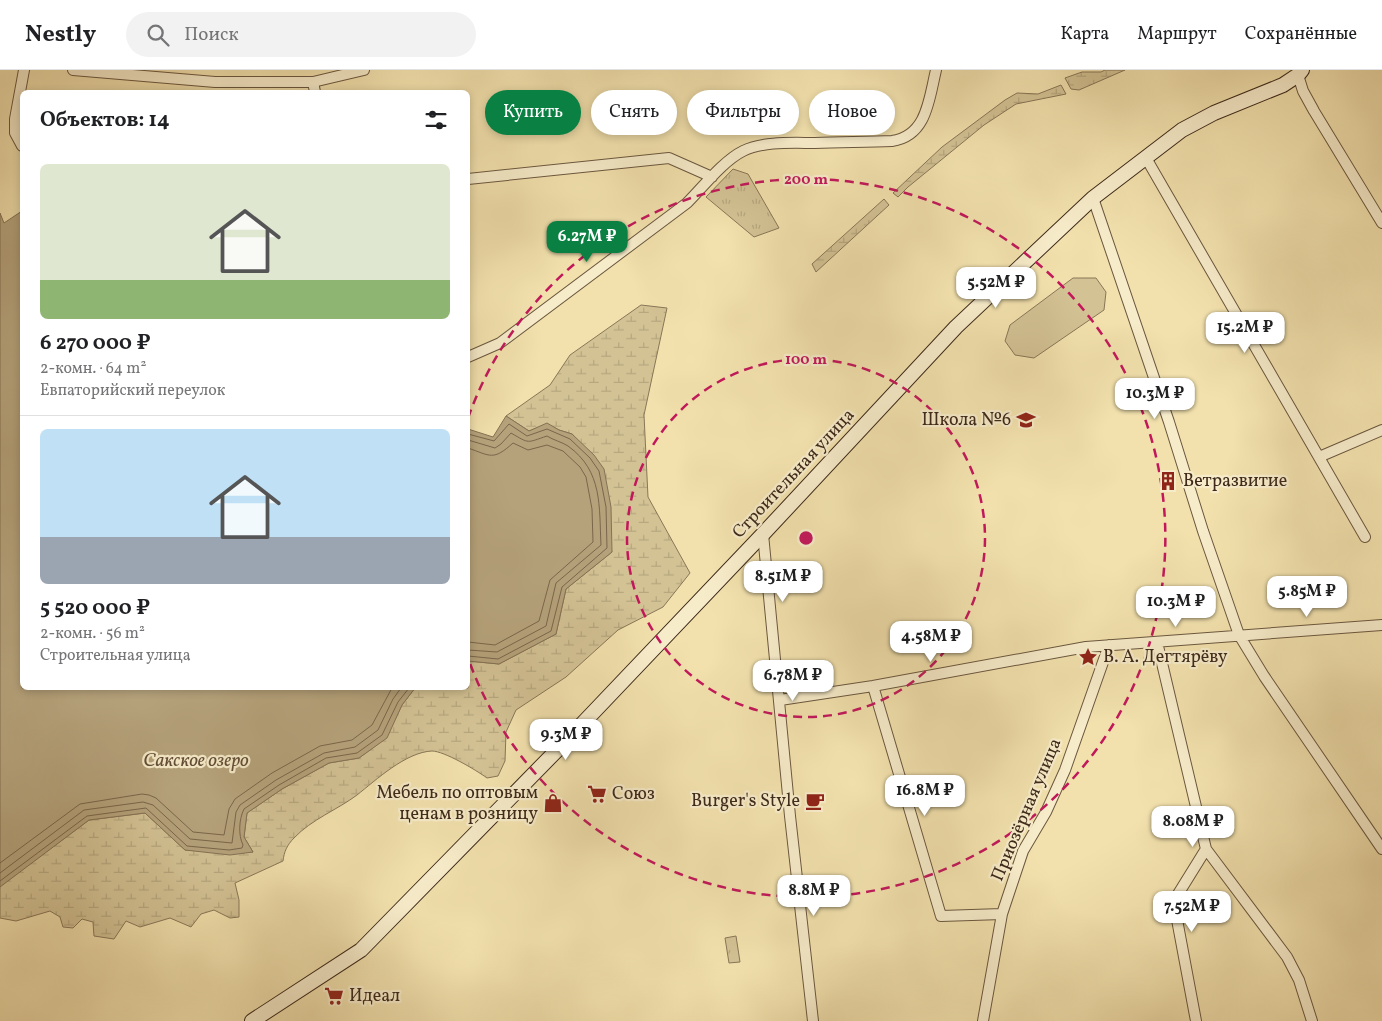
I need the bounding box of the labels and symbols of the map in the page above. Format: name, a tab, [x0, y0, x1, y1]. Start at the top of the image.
text: 200 m	[784, 170, 828, 191]
pin: 6.27M ₽	[541, 220, 633, 263]
pin: 5.52M ₽	[950, 266, 1042, 309]
pin: 15.2M ₽	[1199, 312, 1291, 354]
text: 100 m	[785, 350, 828, 371]
pin: 10.3M ₽	[1109, 378, 1201, 420]
street label: Строительная улица	[727, 403, 861, 545]
place label: Школа №6	[921, 408, 1011, 433]
school or university icon: Школа №6	[1015, 409, 1037, 431]
place label: Ветразвитие	[1183, 469, 1287, 494]
building icon: Ветразвитие	[1157, 470, 1179, 492]
centre of rings	[797, 529, 815, 547]
pin: 8.51M ₽	[737, 560, 829, 603]
pin: 5.85M ₽	[1261, 576, 1353, 618]
pin: 10.3M ₽	[1130, 586, 1222, 628]
pin: 4.58M ₽	[885, 620, 977, 663]
place label: В. А. Дегтярёву	[1103, 645, 1228, 670]
place icon: В. А. Дегтярёву	[1077, 646, 1099, 668]
pin: 6.78M ₽	[747, 660, 839, 702]
pin: 9.3M ₽	[525, 718, 607, 761]
street label: Приозёрная улица	[986, 735, 1068, 885]
water label: Сакское озеро	[143, 748, 249, 774]
pin: 16.8M ₽	[879, 774, 971, 817]
place label: Мебель по оптовым ценам в розницу	[376, 781, 538, 827]
place label: Союз	[612, 782, 655, 807]
supermarket icon: Союз	[586, 783, 608, 805]
place label: Burger's Style	[691, 789, 800, 814]
cafe icon: Burger's Style	[804, 790, 826, 812]
shop icon: Мебель по оптовым ценам в розницу	[542, 792, 564, 814]
pin: 8.08M ₽	[1147, 806, 1239, 848]
pin: 8.8M ₽	[773, 874, 855, 917]
pin: 7.52M ₽	[1146, 890, 1238, 933]
place label: Идеал	[349, 984, 400, 1009]
supermarket icon: Идеал	[323, 985, 345, 1007]

